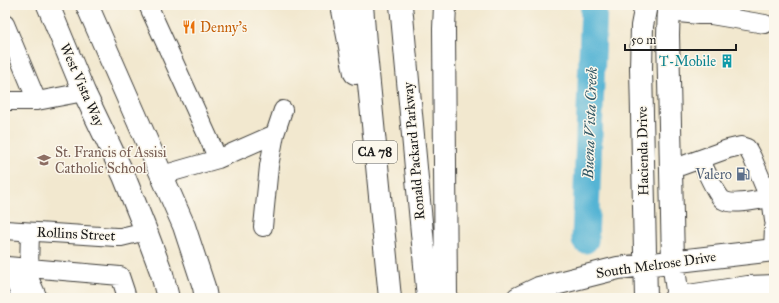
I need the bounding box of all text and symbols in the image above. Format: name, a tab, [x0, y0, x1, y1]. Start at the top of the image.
restaurant icon: Denny's	[181, 19, 197, 35]
place label: Denny's	[200, 19, 247, 36]
scale bar	[625, 26, 736, 52]
text: 50 m	[631, 33, 656, 47]
street label: West Vista Way	[56, 41, 108, 130]
place label: T-Mobile	[659, 53, 716, 70]
building icon: T-Mobile	[719, 53, 735, 69]
water label: Buena Vista Creek	[579, 66, 601, 180]
street label: Ronald Packard Parkway	[399, 81, 428, 221]
street label: Hacienda Drive	[634, 106, 652, 196]
road number: CA 78	[353, 141, 397, 163]
place label: St. Francis of Assisi Catholic School	[55, 144, 167, 177]
school or university icon: St. Francis of Assisi Catholic School	[36, 152, 52, 168]
place label: Valero	[695, 166, 732, 183]
fuel station icon: Valero	[735, 166, 751, 182]
street label: Rollins Street	[36, 223, 116, 245]
street label: South Melrose Drive	[595, 248, 717, 282]

